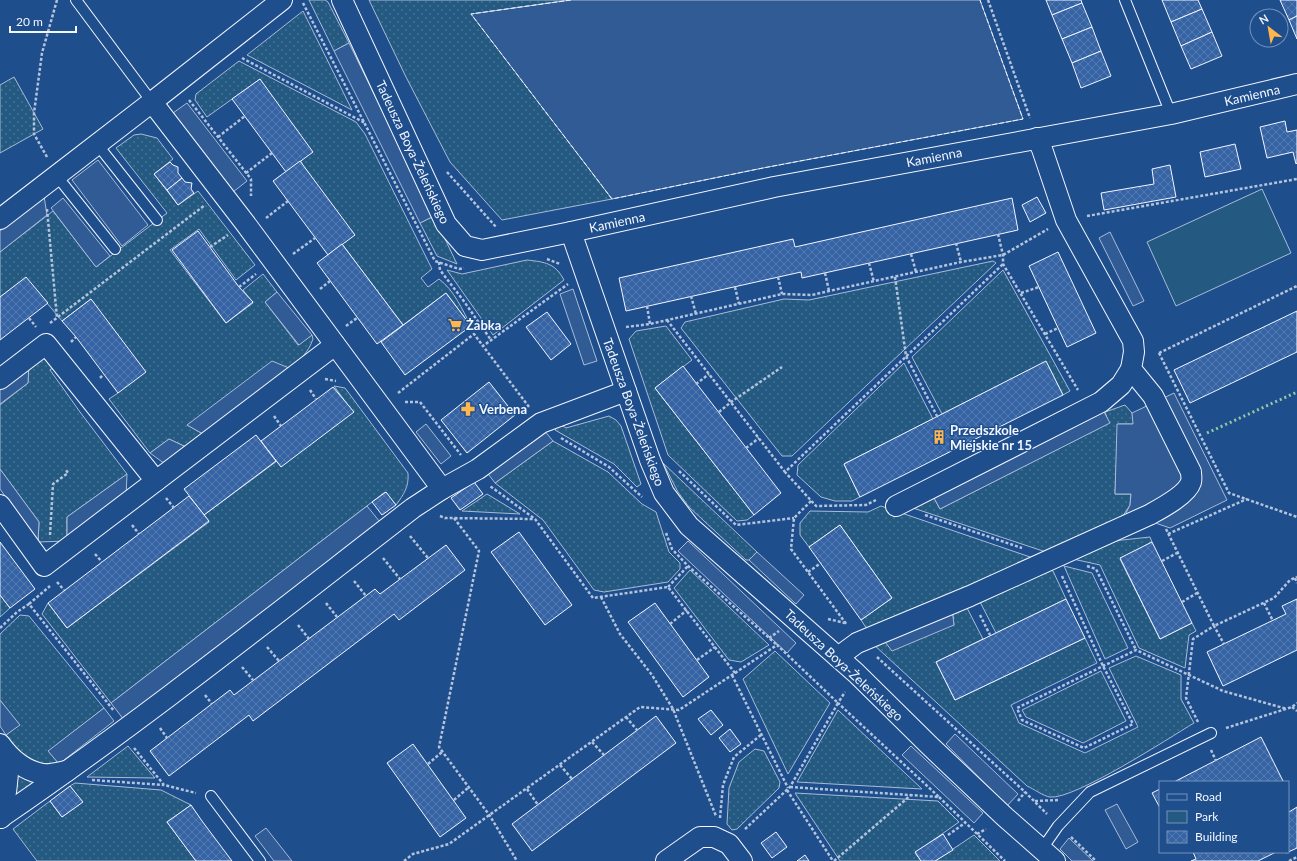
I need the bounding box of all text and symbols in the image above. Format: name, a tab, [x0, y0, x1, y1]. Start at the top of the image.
scale bar	[10, 8, 76, 34]
north arrow	[1249, 8, 1289, 48]
text: N	[1257, 11, 1271, 27]
text: 20 m	[16, 14, 43, 29]
street label: Tadeusza Boya-Żeleńskiego	[373, 78, 453, 226]
street label: Kamienna	[1223, 81, 1281, 109]
street label: Kamienna	[905, 144, 963, 170]
street label: Kamienna	[588, 208, 646, 236]
supermarket icon: Żabka	[447, 317, 463, 333]
place label: Żabka	[466, 317, 501, 333]
street label: Tadeusza Boya-Żeleńskiego	[600, 336, 668, 488]
pharmacy icon: Verbena	[460, 401, 476, 417]
place label: Verbena	[478, 401, 527, 417]
place label: Przedszkole Miejskie nr 15	[950, 422, 1032, 453]
building icon: Przedszkole Miejskie nr 15	[931, 429, 947, 445]
street label: Tadeusza Boya-Żeleńskiego	[781, 606, 907, 724]
legend	[1159, 781, 1289, 853]
text: Road	[1195, 789, 1222, 804]
text: Park	[1195, 809, 1219, 824]
text: Building	[1195, 829, 1238, 844]

